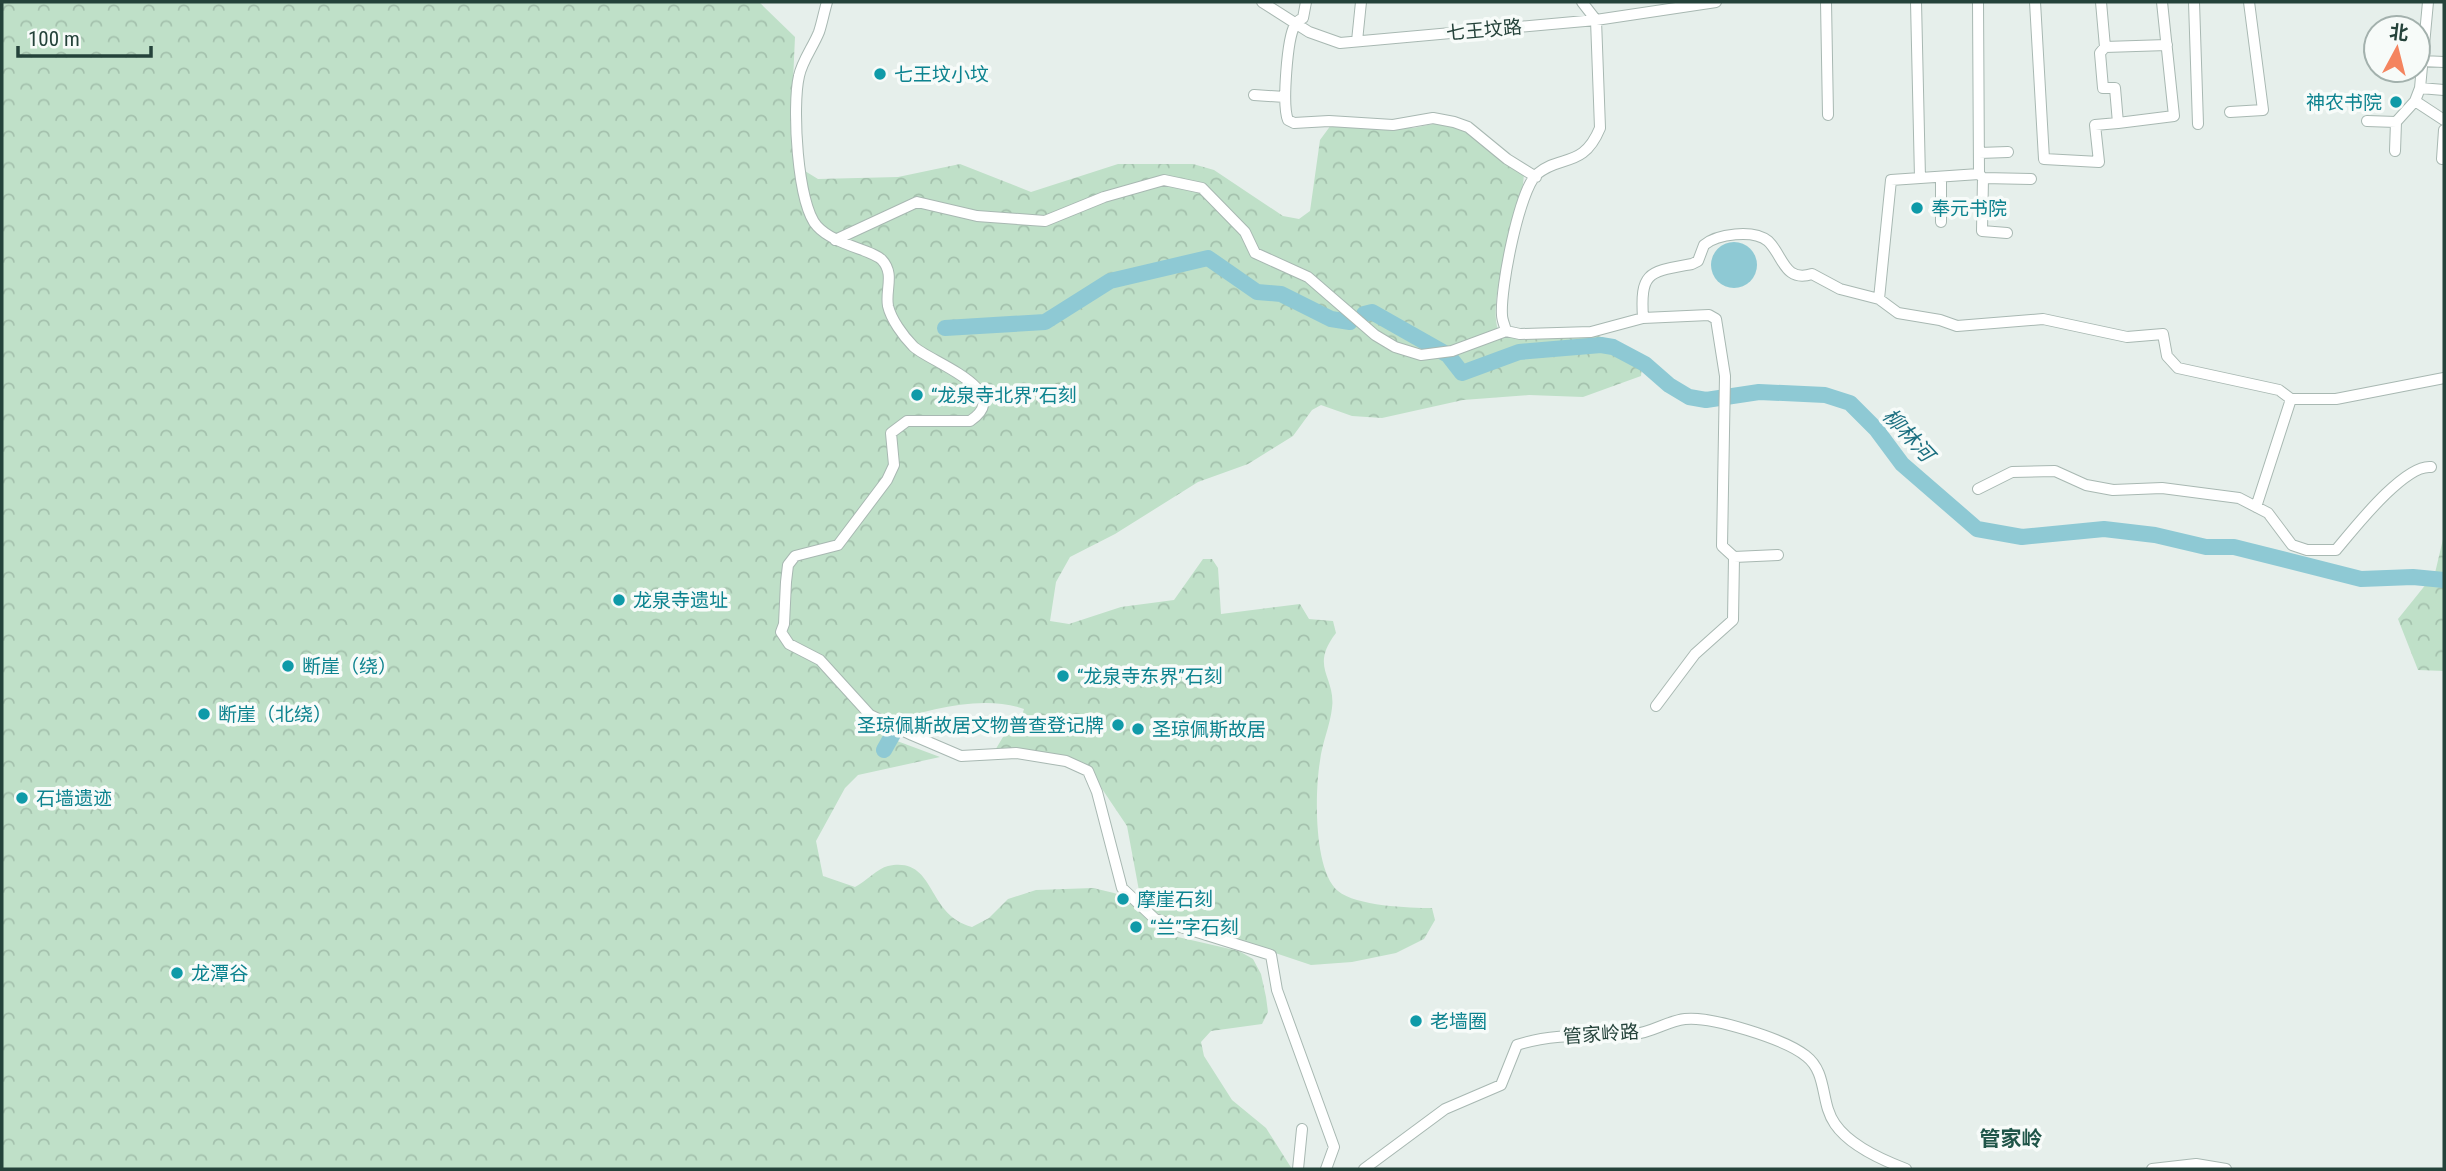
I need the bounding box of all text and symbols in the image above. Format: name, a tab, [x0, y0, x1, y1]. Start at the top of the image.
scale bar	[18, 14, 150, 58]
north arrow	[2362, 14, 2432, 84]
street label: 七王坟路	[1445, 15, 1523, 45]
text: 北	[2388, 20, 2410, 45]
text: 100 m	[28, 27, 80, 51]
place label: 七王坟小坟	[894, 63, 989, 86]
marker: 七王坟小坟	[872, 66, 888, 82]
place label: 神农书院	[2306, 91, 2382, 114]
marker: 神农书院	[2388, 94, 2404, 110]
place label: 奉元书院	[1931, 197, 2007, 220]
marker: 奉元书院	[1909, 200, 1925, 216]
place label: “龙泉寺北界”石刻	[931, 384, 1077, 407]
marker: “龙泉寺北界”石刻	[909, 387, 925, 403]
water label: 柳林河	[1878, 404, 1941, 469]
place label: 龙泉寺遗址	[633, 589, 728, 612]
marker: 龙泉寺遗址	[611, 592, 627, 608]
place label: 断崖（绕）	[302, 655, 397, 678]
marker: 断崖（绕）	[280, 658, 296, 674]
place label: “龙泉寺东界”石刻	[1077, 665, 1223, 688]
marker: “龙泉寺东界”石刻	[1055, 668, 1071, 684]
place label: 断崖（北绕）	[218, 703, 332, 726]
marker: 断崖（北绕）	[196, 706, 212, 722]
place label: 圣琼佩斯故居文物普查登记牌	[857, 714, 1104, 737]
marker: 圣琼佩斯故居文物普查登记牌	[1110, 717, 1126, 733]
place label: 圣琼佩斯故居	[1152, 718, 1266, 741]
marker: 圣琼佩斯故居	[1130, 721, 1146, 737]
place label: 石墙遗迹	[36, 787, 112, 810]
marker: 石墙遗迹	[14, 790, 30, 806]
place label: 摩崖石刻	[1137, 888, 1213, 911]
marker: 摩崖石刻	[1115, 891, 1131, 907]
place label: “兰”字石刻	[1150, 916, 1239, 939]
marker: “兰”字石刻	[1128, 919, 1144, 935]
place label: 龙潭谷	[191, 962, 248, 985]
marker: 龙潭谷	[169, 965, 185, 981]
place label: 老墙圈	[1430, 1010, 1487, 1033]
marker: 老墙圈	[1408, 1013, 1424, 1029]
street label: 管家岭路	[1562, 1020, 1640, 1048]
district label: 管家岭	[1980, 1127, 2043, 1151]

